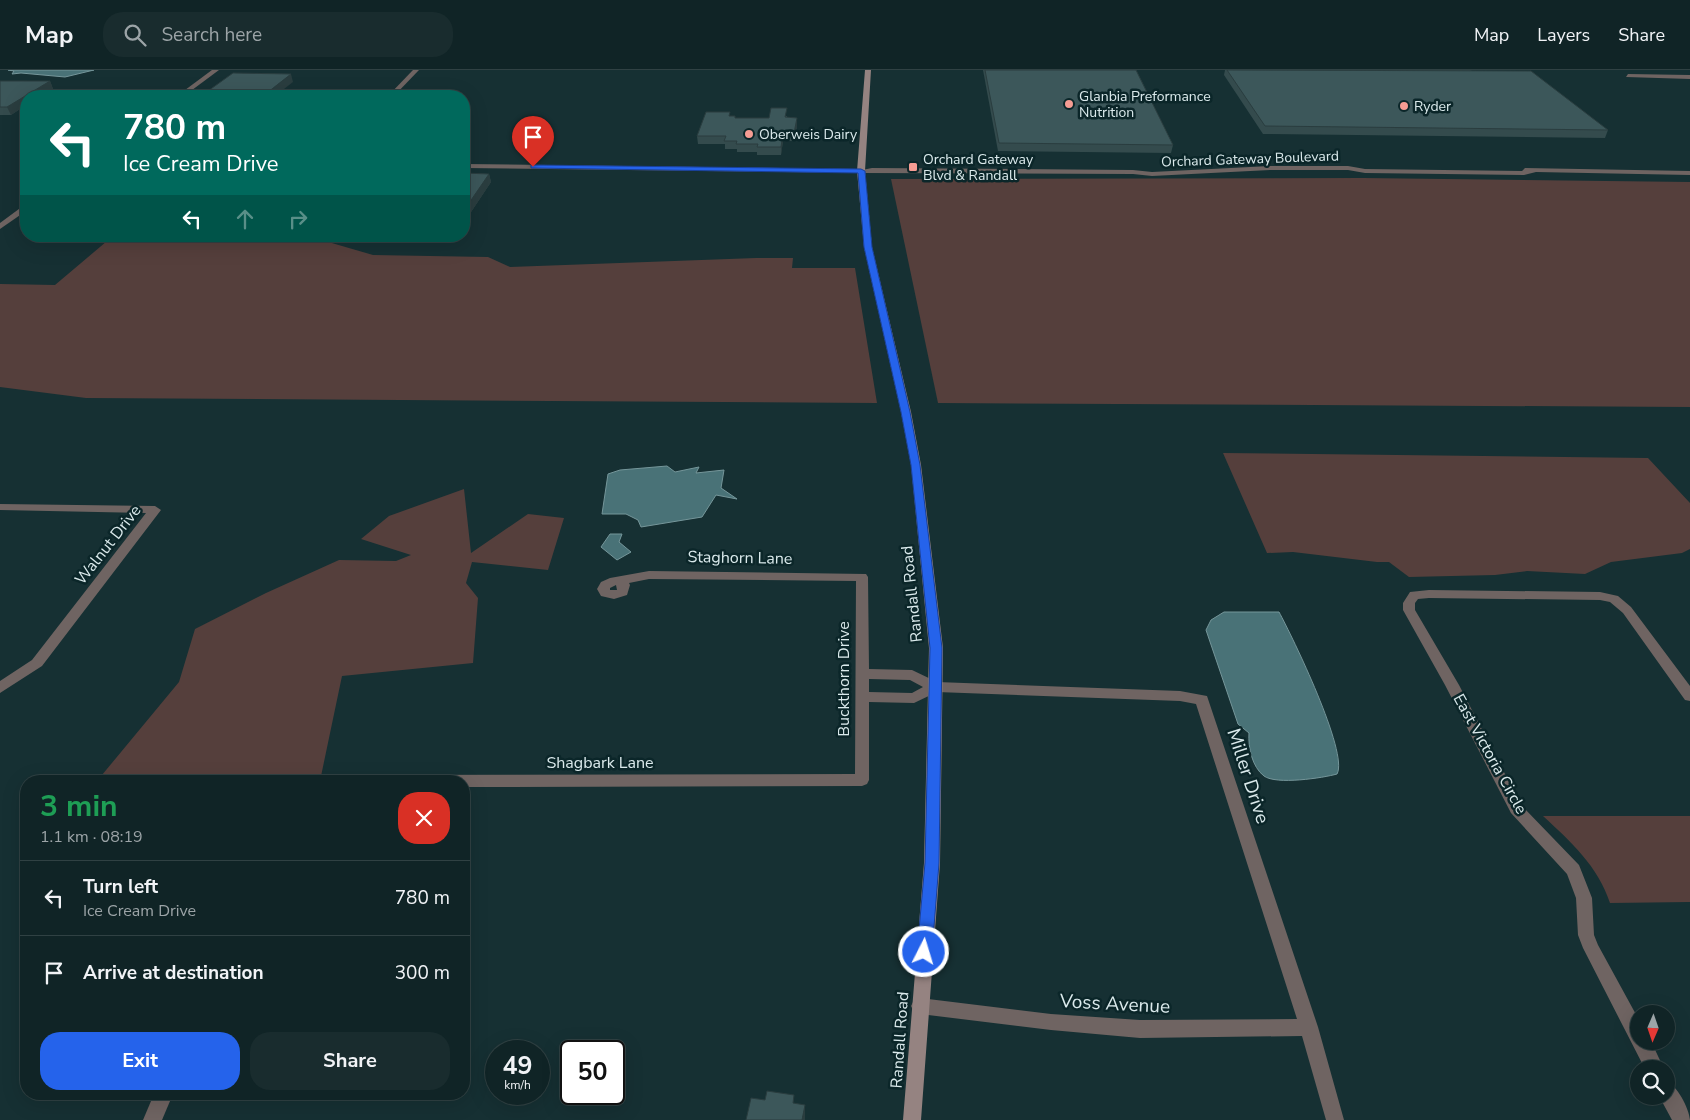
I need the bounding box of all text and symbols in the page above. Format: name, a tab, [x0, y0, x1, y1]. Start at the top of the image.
search box	[103, 12, 453, 57]
text: Map	[25, 19, 73, 51]
icon: search	[121, 21, 149, 49]
text: Search here	[161, 22, 262, 48]
text: Map	[1474, 23, 1509, 47]
text: Layers	[1537, 23, 1590, 47]
text: Share	[1618, 23, 1665, 47]
place label: Glanbia Preformance Nutrition	[1079, 87, 1211, 122]
place label: Ryder	[1414, 97, 1451, 116]
marker: Glanbia Preformance Nutrition	[1063, 98, 1075, 110]
marker: Ryder	[1398, 100, 1410, 112]
text: 780 m	[123, 104, 226, 151]
icon: left	[40, 110, 105, 175]
pin	[512, 116, 554, 167]
icon: arrive	[519, 123, 547, 151]
place label: Oberweis Dairy	[759, 125, 858, 144]
marker: Oberweis Dairy	[743, 128, 755, 140]
street label: Orchard Gateway Boulevard	[1161, 146, 1339, 172]
text: Ice Cream Drive	[123, 149, 279, 179]
place label: Orchard Gateway Blvd & Randall	[923, 150, 1034, 185]
marker: Orchard Gateway Blvd & Randall	[907, 161, 919, 173]
icon: left	[178, 205, 206, 233]
icon: ahead	[231, 205, 259, 233]
icon: right	[284, 205, 312, 233]
street label: Walnut Drive	[70, 501, 146, 589]
street label: Randall Road	[896, 545, 928, 643]
street label: Staghorn Lane	[687, 546, 793, 570]
street label: Buckthorn Drive	[833, 621, 855, 737]
street label: East Victoria Circle	[1448, 690, 1532, 818]
street label: Miller Drive	[1220, 725, 1276, 827]
street label: Shagbark Lane	[546, 752, 654, 774]
text: 3 min	[40, 786, 118, 827]
button: close	[398, 792, 450, 844]
text: 1.1 km · 08:19	[40, 826, 143, 848]
text: Turn left	[83, 874, 158, 900]
icon: left	[40, 884, 68, 912]
text: 780 m	[395, 885, 450, 911]
text: Ice Cream Drive	[83, 900, 196, 922]
position arrow	[897, 925, 949, 977]
icon: arrive	[40, 959, 68, 987]
text: Arrive at destination	[83, 960, 264, 986]
text: 300 m	[395, 960, 450, 986]
street label: Voss Avenue	[1058, 988, 1171, 1020]
street label: Randall Road	[886, 991, 914, 1089]
north arrow	[1630, 1005, 1675, 1050]
map controls	[1630, 1005, 1675, 1105]
button: Exit	[40, 1032, 240, 1090]
button: Share	[250, 1032, 450, 1090]
speed limit sign: 50	[560, 1040, 625, 1105]
text: 49	[502, 1049, 533, 1083]
button: search	[1630, 1060, 1675, 1105]
text: km/h	[504, 1077, 531, 1093]

